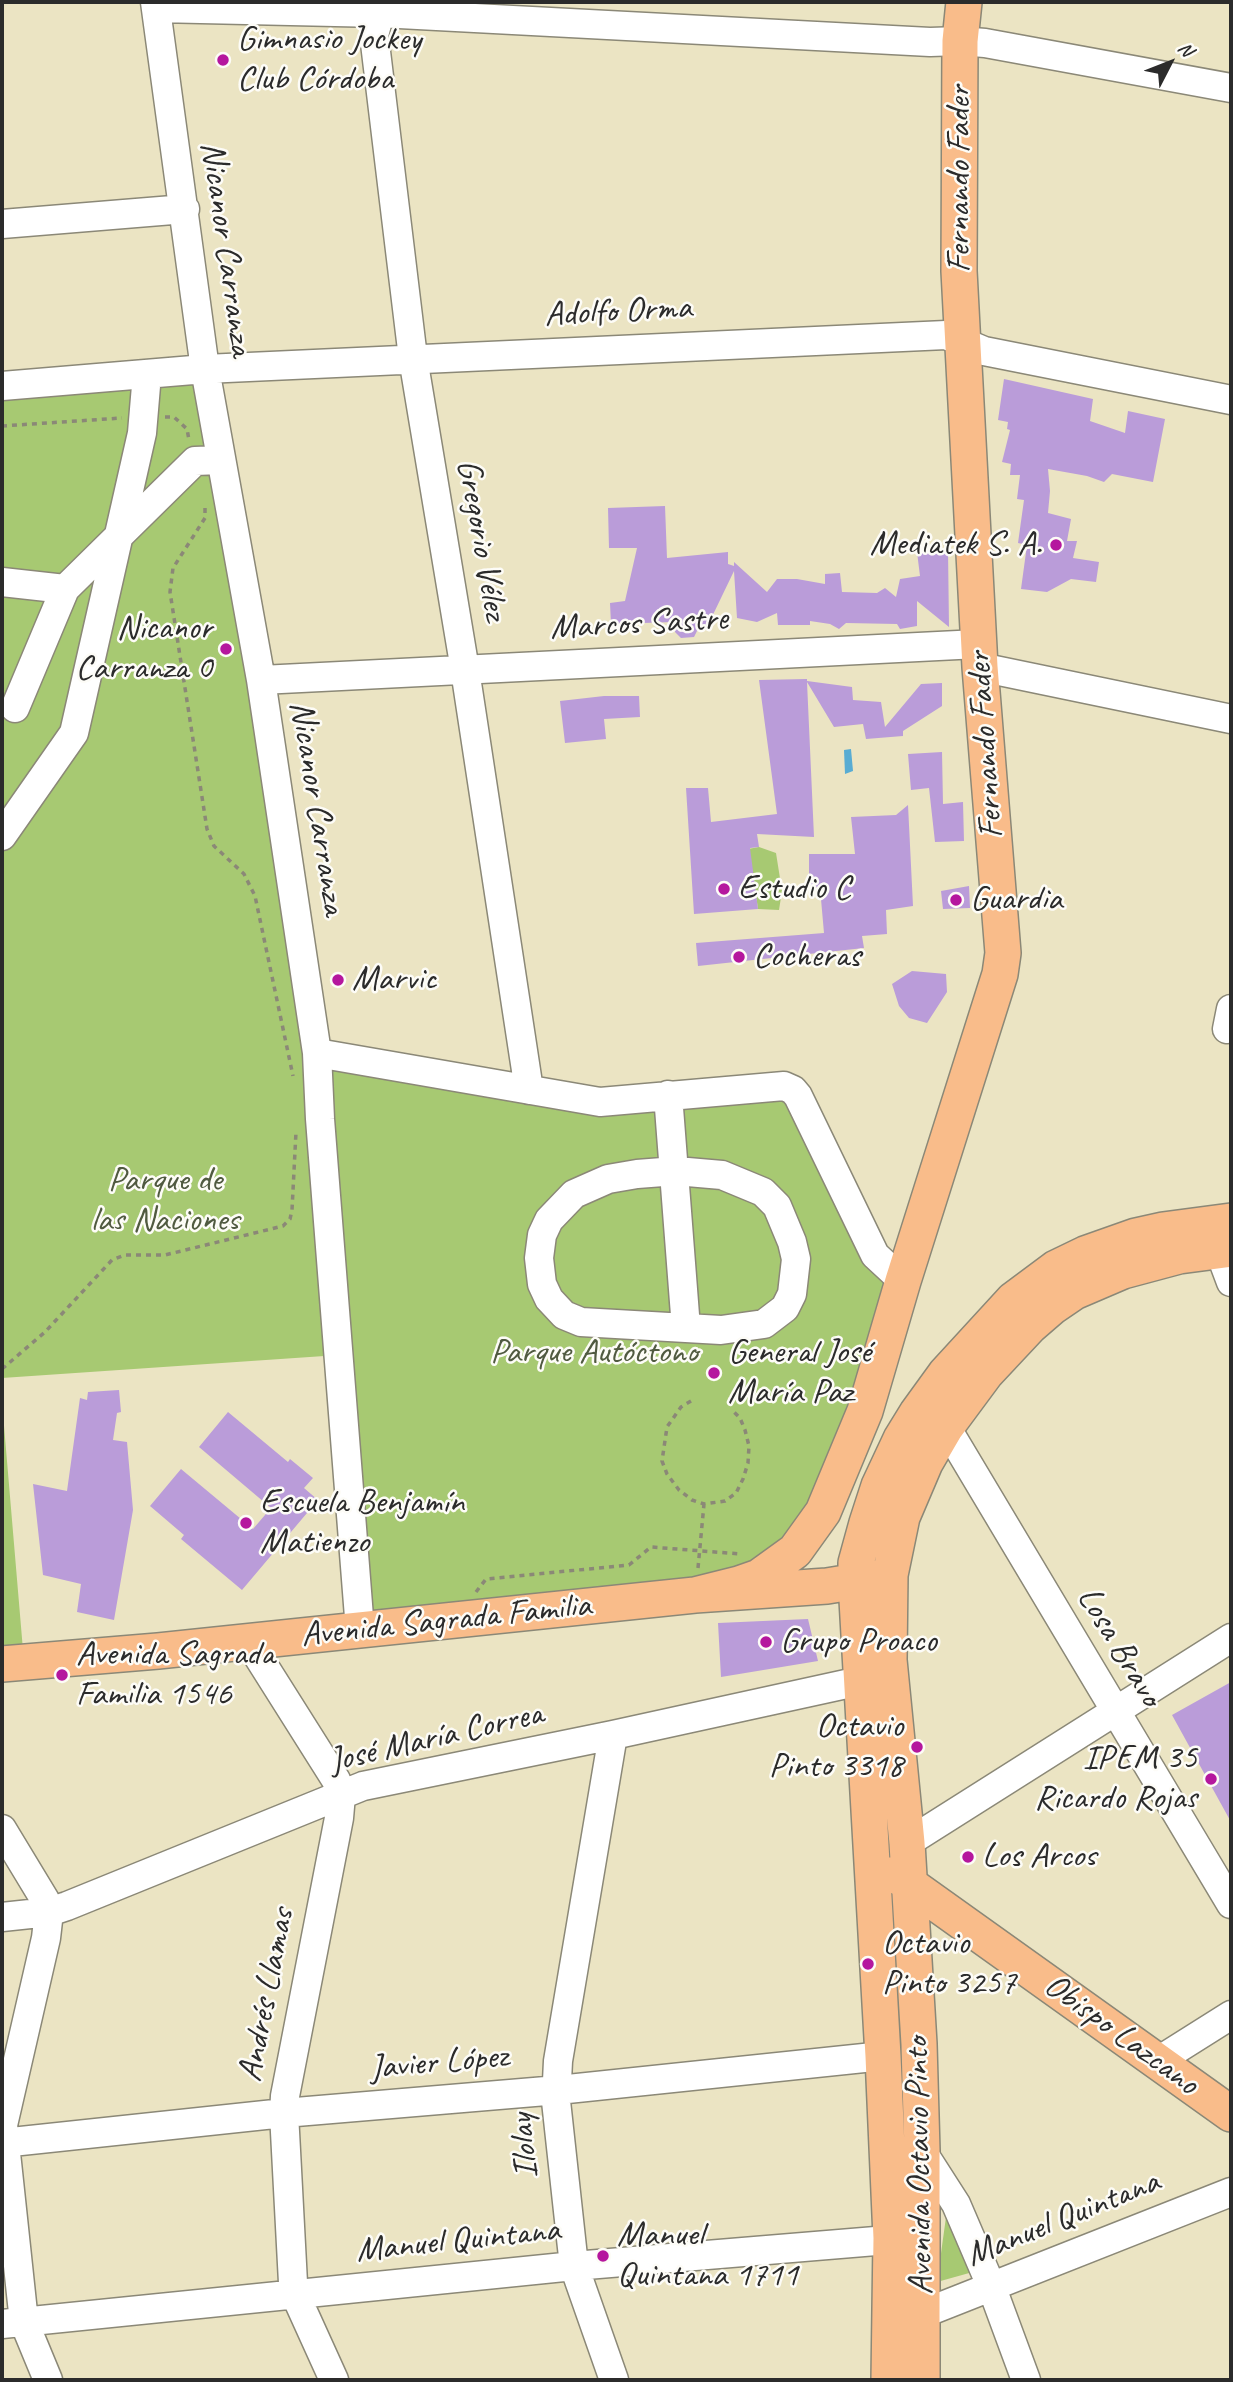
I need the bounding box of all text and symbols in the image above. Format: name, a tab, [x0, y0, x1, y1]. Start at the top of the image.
place label: Gimnasio Jockey Club Córdoba	[237, 19, 421, 101]
north arrow	[1135, 28, 1205, 98]
text: N	[1173, 37, 1198, 61]
marker: Gimnasio Jockey Club Córdoba	[215, 52, 231, 68]
street label: Fernando Fader	[939, 85, 981, 273]
street label: Nicanor Carranza	[190, 139, 262, 359]
street label: Adolfo Orma	[543, 287, 693, 337]
street label: Gregorio Vélez	[446, 456, 516, 624]
place label: Mediatek S. A.	[870, 524, 1042, 566]
marker: Mediatek S. A.	[1048, 537, 1064, 553]
street label: Marcos Sastre	[549, 598, 729, 650]
place label: Nicanor Carranza 0	[76, 608, 212, 690]
marker: Nicanor Carranza 0	[218, 641, 234, 657]
street label: Fernando Fader	[959, 650, 1013, 840]
street label: Nicanor Carranza	[279, 698, 355, 918]
place label: Estudio C	[738, 868, 851, 910]
place label: Guardia	[970, 879, 1062, 921]
marker: Estudio C	[716, 881, 732, 897]
marker: Guardia	[948, 892, 964, 908]
place label: Cocheras	[753, 936, 860, 978]
marker: Cocheras	[731, 949, 747, 965]
place label: Marvic	[352, 959, 436, 1001]
marker: Marvic	[330, 972, 346, 988]
park label: Parque de las Naciones	[91, 1160, 239, 1242]
park label: Parque Autóctono	[490, 1332, 698, 1374]
place label: General José María Paz	[728, 1332, 871, 1414]
marker: General José María Paz	[706, 1365, 722, 1381]
place label: Escuela Benjamín Matienzo	[260, 1482, 464, 1564]
marker: Escuela Benjamín Matienzo	[238, 1515, 254, 1531]
street label: Losa Bravo	[1067, 1580, 1171, 1714]
street label: Avenida Sagrada Familia	[299, 1585, 593, 1657]
place label: Grupo Proaco	[780, 1621, 937, 1663]
place label: Avenida Sagrada Familia 1546	[76, 1634, 274, 1716]
marker: Grupo Proaco	[758, 1634, 774, 1650]
marker: Avenida Sagrada Familia 1546	[54, 1667, 70, 1683]
street label: José María Correa	[325, 1693, 547, 1783]
place label: Octavio Pinto 3318	[769, 1706, 903, 1788]
place label: IPEM 35 Ricardo Rojas	[1034, 1738, 1197, 1820]
marker: Octavio Pinto 3318	[909, 1739, 925, 1755]
marker: IPEM 35 Ricardo Rojas	[1203, 1771, 1219, 1787]
place label: Los Arcos	[982, 1836, 1096, 1878]
marker: Los Arcos	[960, 1849, 976, 1865]
street label: Andrés Llamas	[230, 1905, 304, 2085]
place label: Octavio Pinto 3257	[882, 1923, 1016, 2005]
marker: Octavio Pinto 3257	[860, 1956, 876, 1972]
street label: Obispo Lazcano	[1036, 1965, 1206, 2105]
street label: Javier López	[368, 2036, 510, 2090]
street label: Avenida Octavio Pinto	[897, 2037, 943, 2295]
street label: Ilolay	[501, 2112, 549, 2180]
street label: Manuel Quintana	[960, 2161, 1166, 2277]
street label: Manuel Quintana	[354, 2209, 562, 2273]
place label: Manuel Quintana 1711	[617, 2215, 798, 2297]
marker: Manuel Quintana 1711	[595, 2248, 611, 2264]

